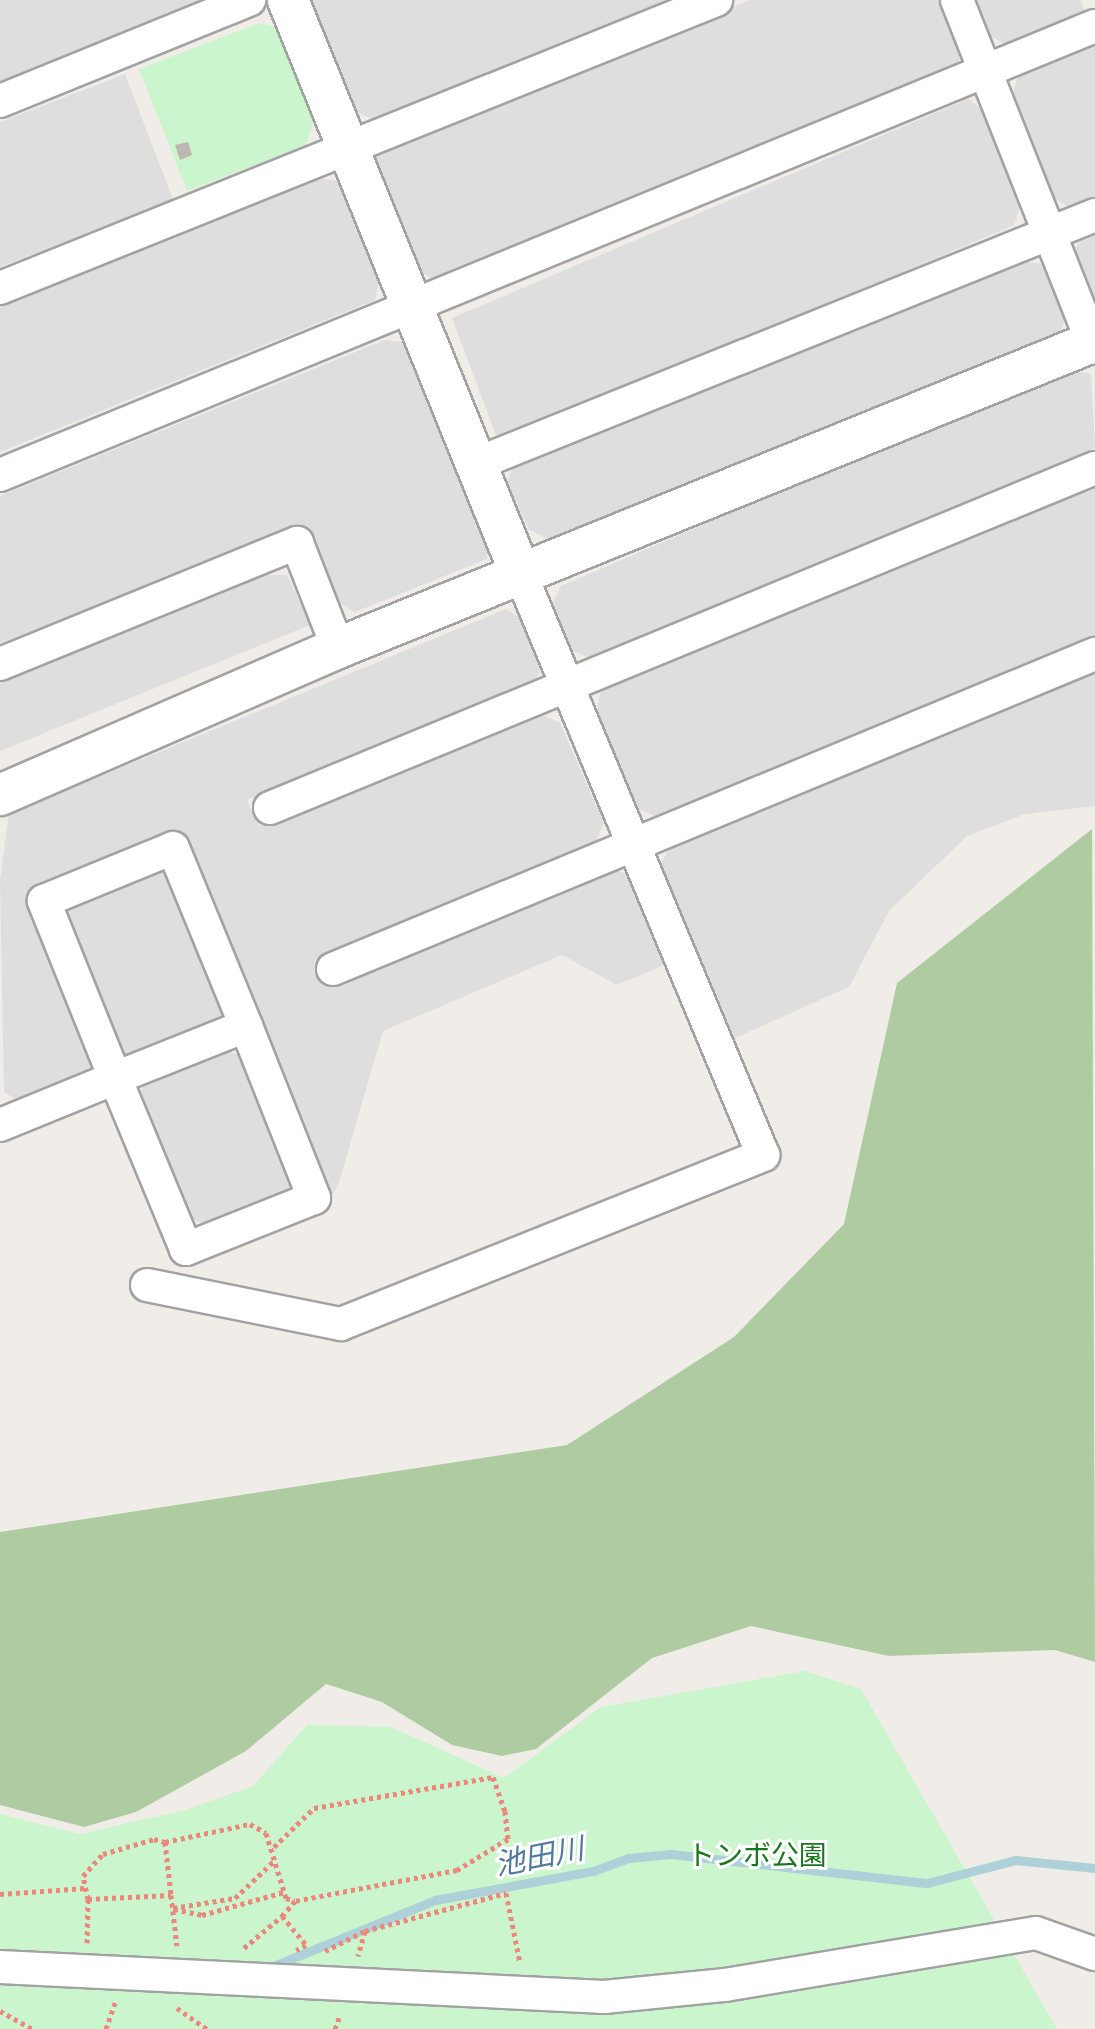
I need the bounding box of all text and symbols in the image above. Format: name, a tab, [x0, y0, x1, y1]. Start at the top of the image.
water label: 池田川	[491, 1830, 587, 1882]
park label: トンボ公園	[687, 1838, 827, 1872]

